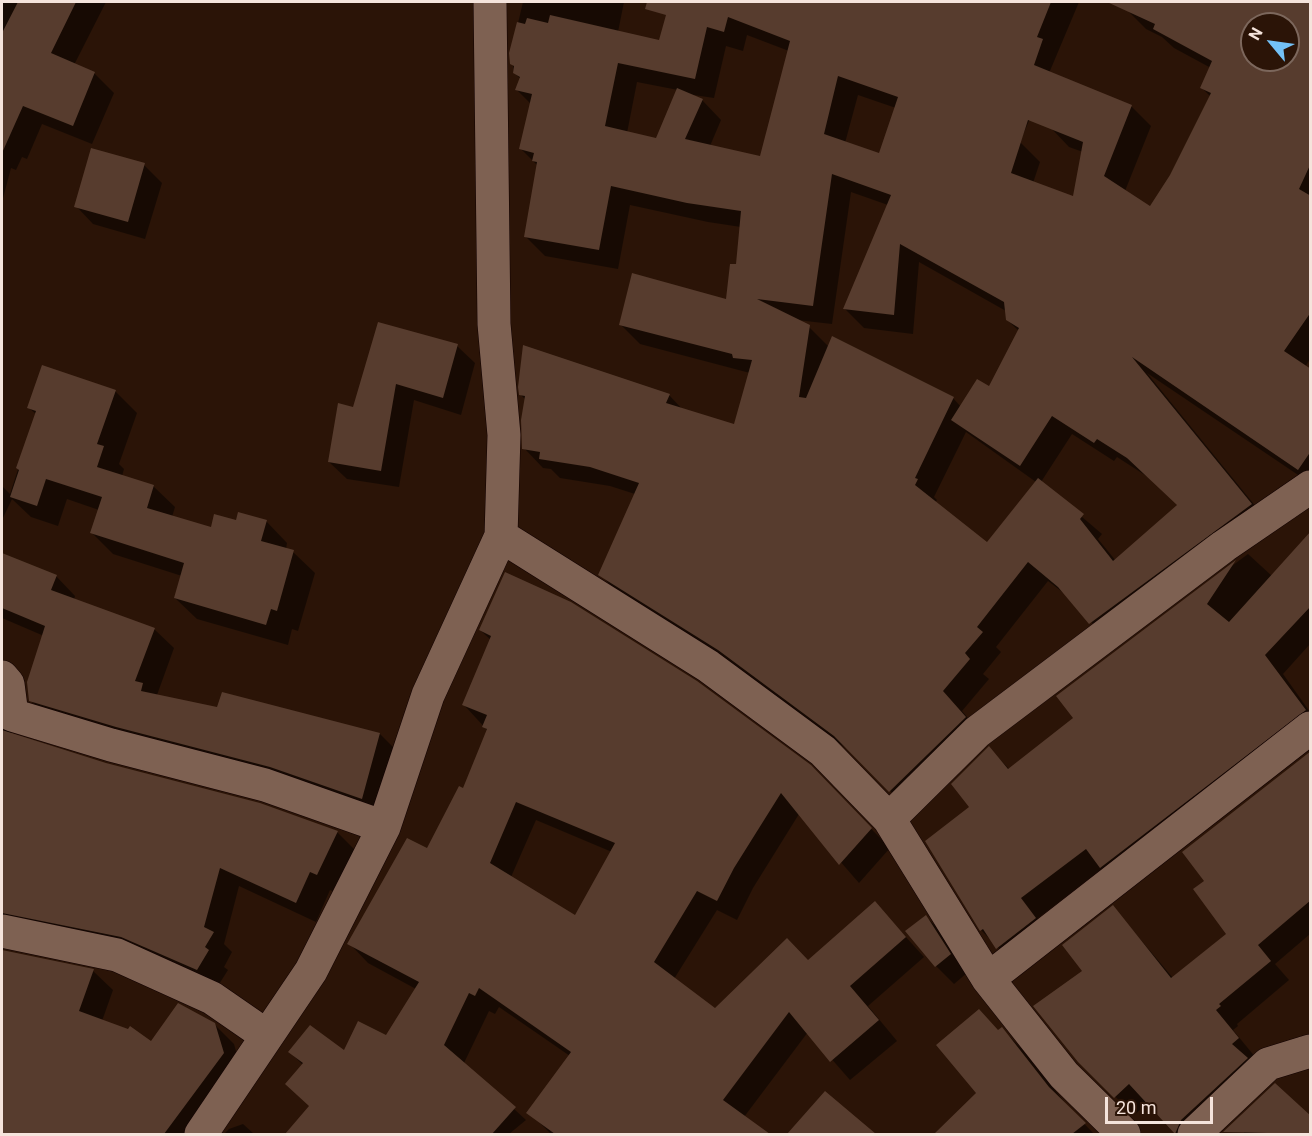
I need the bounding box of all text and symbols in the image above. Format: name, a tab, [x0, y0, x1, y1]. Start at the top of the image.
north arrow	[1240, 12, 1300, 72]
text: N	[1245, 24, 1267, 44]
scale bar	[1108, 1085, 1216, 1123]
text: 20 m	[1116, 1097, 1156, 1118]

